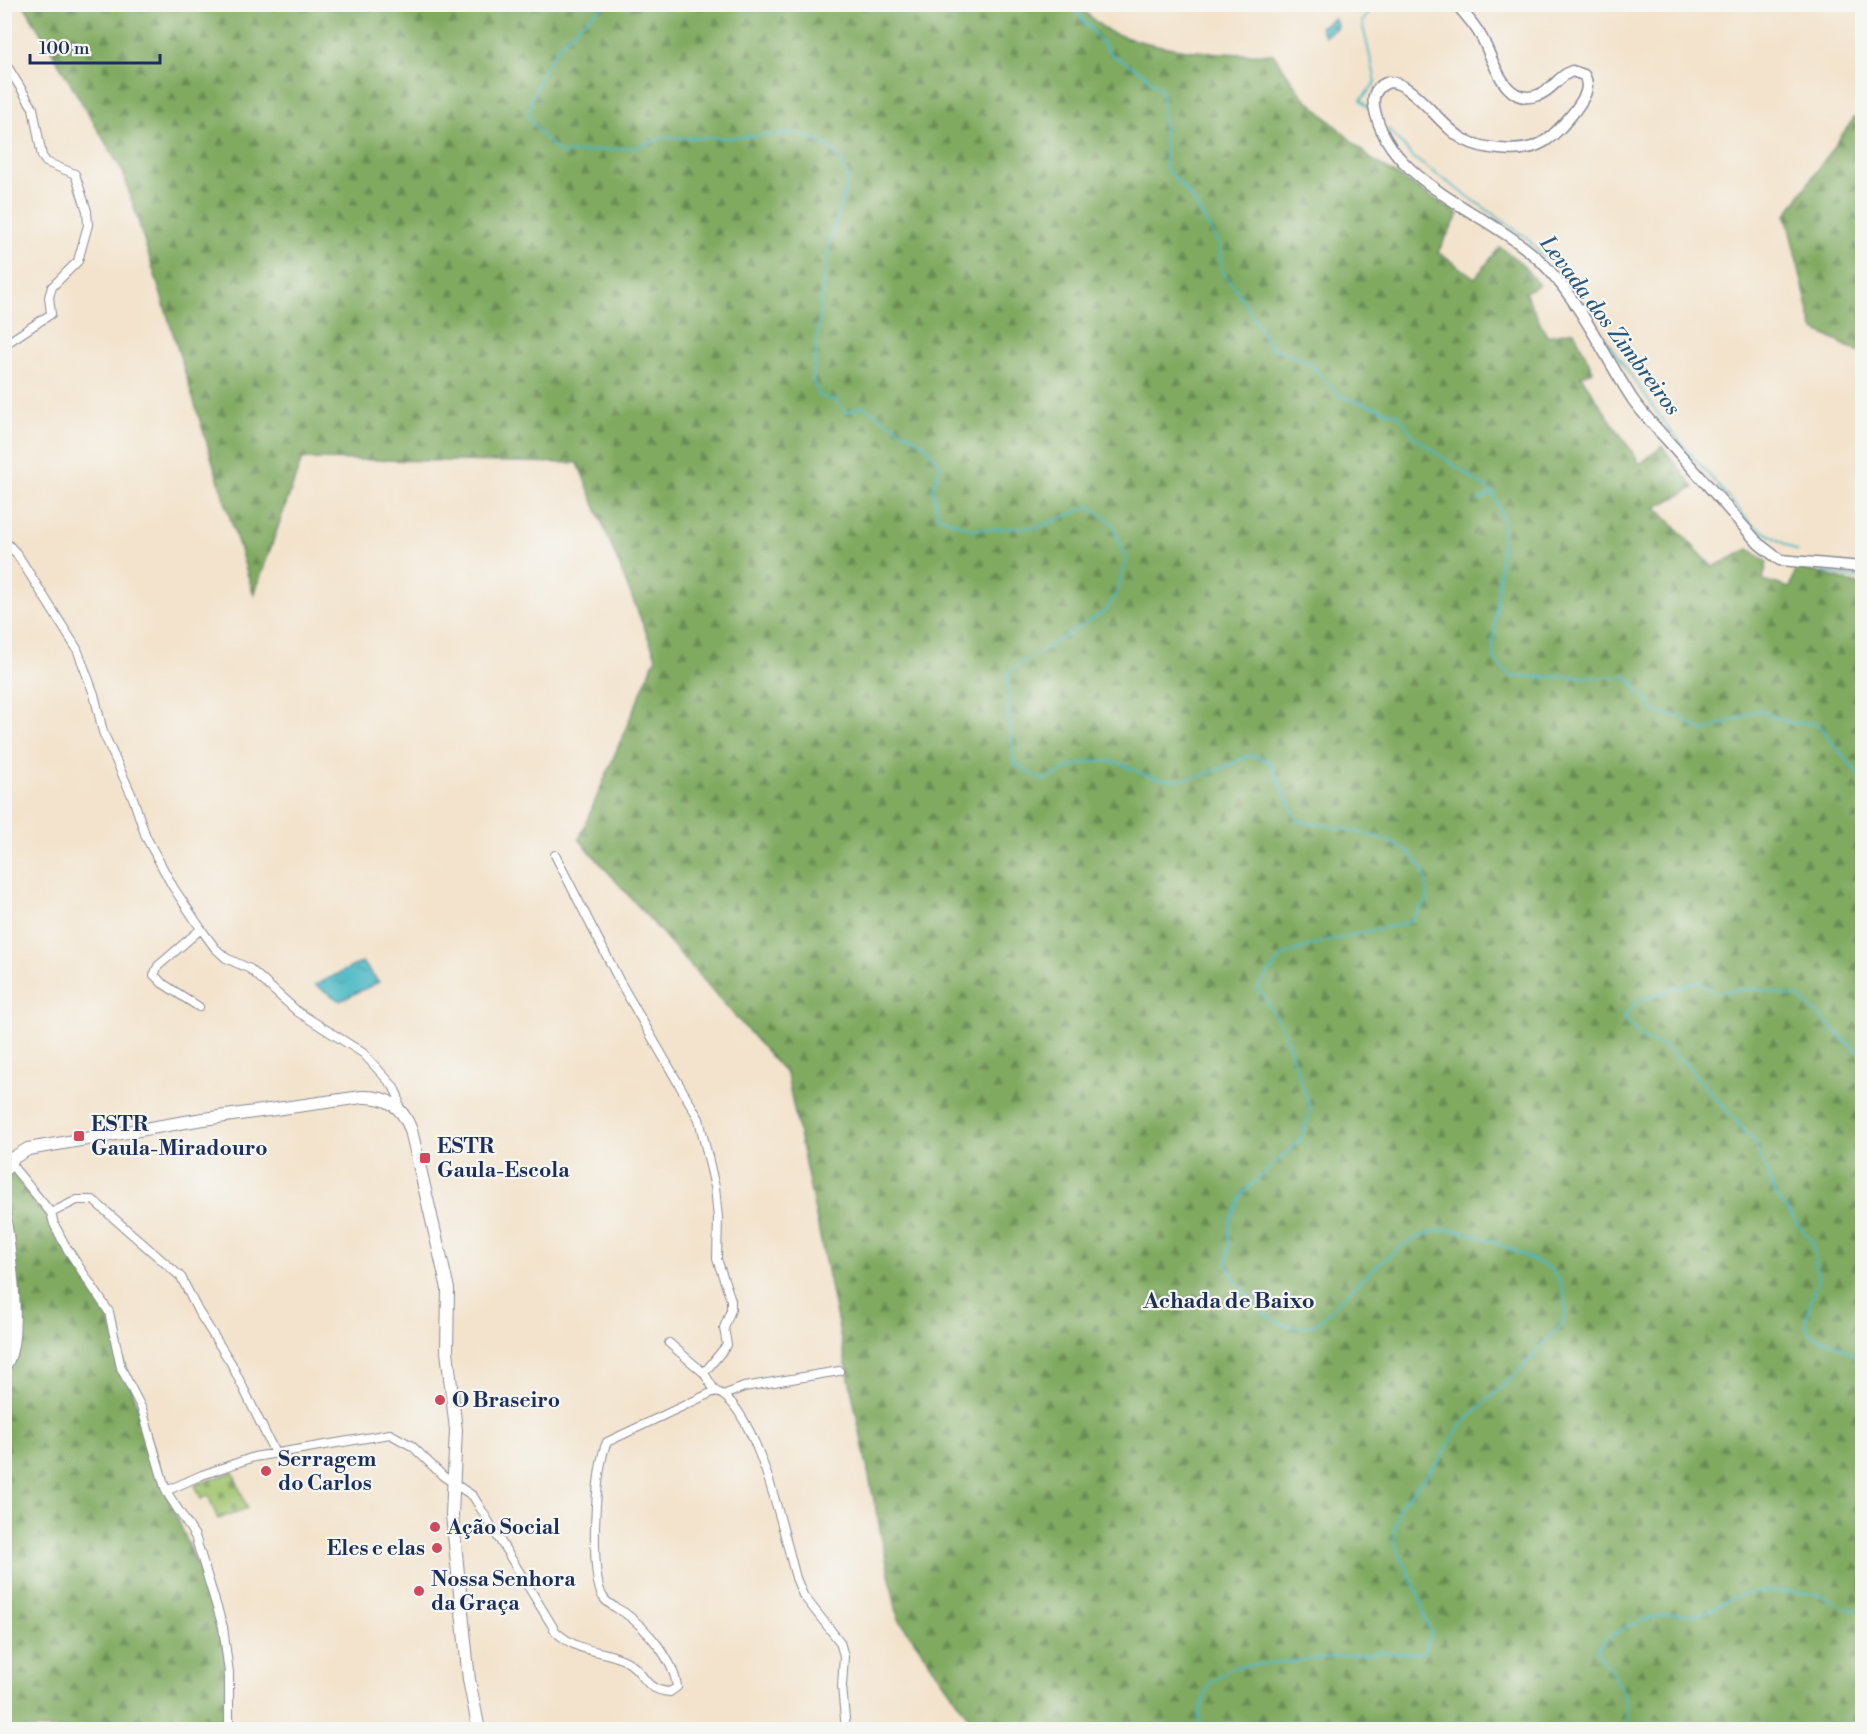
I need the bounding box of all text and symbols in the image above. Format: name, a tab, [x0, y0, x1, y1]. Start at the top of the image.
scale bar	[30, 27, 160, 65]
text: 100 m	[39, 37, 90, 60]
water label: Levada dos Zimbreiros	[1533, 230, 1686, 421]
place label: ESTR Gaula-Miradouro	[91, 1112, 268, 1162]
marker: ESTR Gaula-Miradouro	[72, 1129, 86, 1143]
place label: ESTR Gaula-Escola	[437, 1134, 570, 1184]
marker: ESTR Gaula-Escola	[418, 1151, 432, 1165]
district label: Achada de Baixo	[1142, 1288, 1315, 1315]
place label: O Braseiro	[452, 1388, 560, 1414]
marker: O Braseiro	[433, 1393, 447, 1407]
place label: Serragem do Carlos	[278, 1447, 376, 1497]
marker: Serragem do Carlos	[259, 1464, 273, 1478]
place label: Ação Social	[446, 1515, 560, 1541]
marker: Ação Social	[428, 1520, 442, 1534]
place label: Eles e elas	[327, 1536, 425, 1562]
marker: Eles e elas	[430, 1541, 444, 1555]
place label: Nossa Senhora da Graça	[431, 1567, 576, 1617]
marker: Nossa Senhora da Graça	[412, 1584, 426, 1598]

